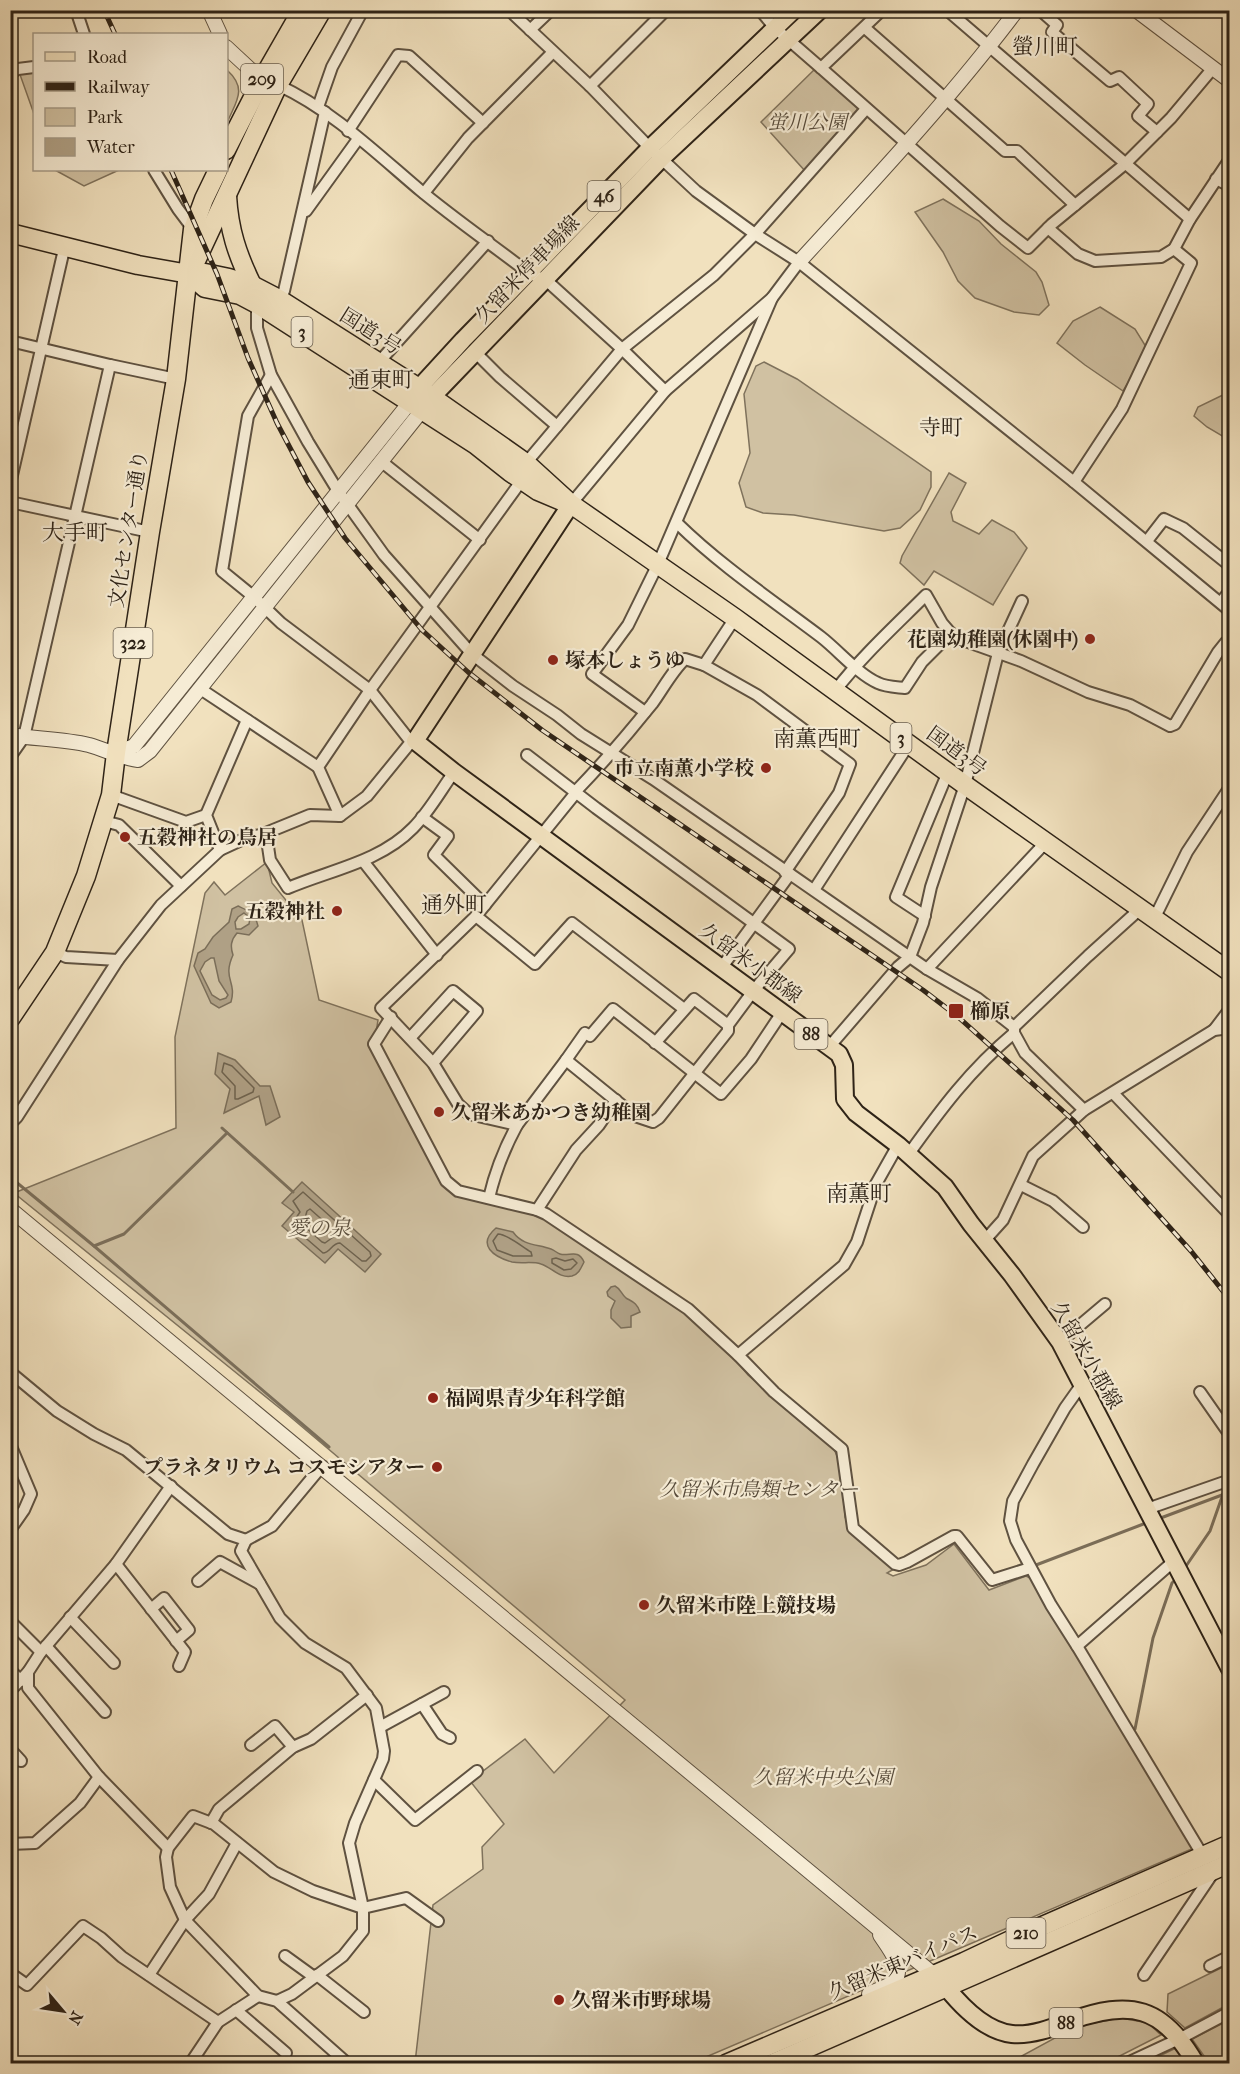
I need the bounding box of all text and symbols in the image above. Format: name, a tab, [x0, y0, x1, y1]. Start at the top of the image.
legend	[33, 33, 228, 171]
district label: 螢川町	[1012, 34, 1078, 60]
text: Road	[87, 47, 127, 68]
road number: 209	[241, 64, 283, 94]
text: Railway	[87, 77, 151, 98]
text: Park	[87, 107, 124, 128]
park label: 蛍川公園	[767, 111, 850, 134]
text: Water	[86, 137, 135, 158]
road number: 46	[588, 181, 620, 211]
street label: 久留米停車場線	[470, 211, 584, 328]
street label: 国道3号	[336, 304, 406, 359]
road number: 3	[292, 317, 312, 347]
district label: 通東町	[348, 367, 414, 393]
district label: 寺町	[919, 415, 963, 441]
street label: 文化センター通り	[105, 449, 152, 609]
district label: 大手町	[42, 520, 108, 546]
road number: 322	[114, 628, 152, 658]
place label: 花園幼稚園(休園中)	[907, 628, 1078, 651]
marker: 花園幼稚園(休園中)	[1083, 632, 1097, 646]
place label: 塚本しょうゆ	[565, 649, 685, 672]
marker: 塚本しょうゆ	[546, 653, 560, 667]
street label: 国道3号	[922, 722, 991, 781]
road number: 3	[890, 723, 912, 753]
district label: 南薫西町	[773, 726, 861, 752]
place label: 市立南薫小学校	[614, 757, 754, 780]
marker: 市立南薫小学校	[759, 761, 773, 775]
place label: 五穀神社の鳥居	[137, 826, 277, 849]
marker: 五穀神社の鳥居	[118, 830, 132, 844]
district label: 通外町	[421, 892, 487, 918]
place label: 五穀神社	[245, 900, 325, 923]
marker: 五穀神社	[330, 904, 344, 918]
street label: 久留米小郡線	[695, 919, 806, 1008]
place label: 櫛原	[970, 1000, 1010, 1023]
marker: 櫛原	[947, 1002, 965, 1020]
road number: 88	[794, 1019, 828, 1049]
place label: 久留米あかつき幼稚園	[451, 1101, 651, 1124]
marker: 久留米あかつき幼稚園	[432, 1105, 446, 1119]
district label: 南薫町	[826, 1181, 892, 1207]
water label: 愛の泉	[288, 1216, 351, 1240]
street label: 久留米小郡線	[1047, 1298, 1127, 1413]
place label: 福岡県青少年科学館	[445, 1387, 625, 1410]
marker: 福岡県青少年科学館	[426, 1391, 440, 1405]
place label: プラネタリウム コスモシアター	[143, 1456, 425, 1479]
marker: プラネタリウム コスモシアター	[430, 1460, 444, 1474]
park label: 久留米市鳥類センター	[659, 1478, 859, 1501]
place label: 久留米市陸上競技場	[656, 1594, 836, 1617]
marker: 久留米市陸上競技場	[637, 1598, 651, 1612]
park label: 久留米中央公園	[753, 1766, 896, 1789]
road number: 210	[1006, 1918, 1046, 1948]
street label: 久留米東バイパス	[825, 1921, 981, 2004]
north arrow	[33, 1981, 93, 2041]
place label: 久留米市野球場	[571, 1989, 711, 2012]
marker: 久留米市野球場	[552, 1993, 566, 2007]
text: N	[64, 2008, 87, 2029]
road number: 88	[1050, 2008, 1082, 2038]

